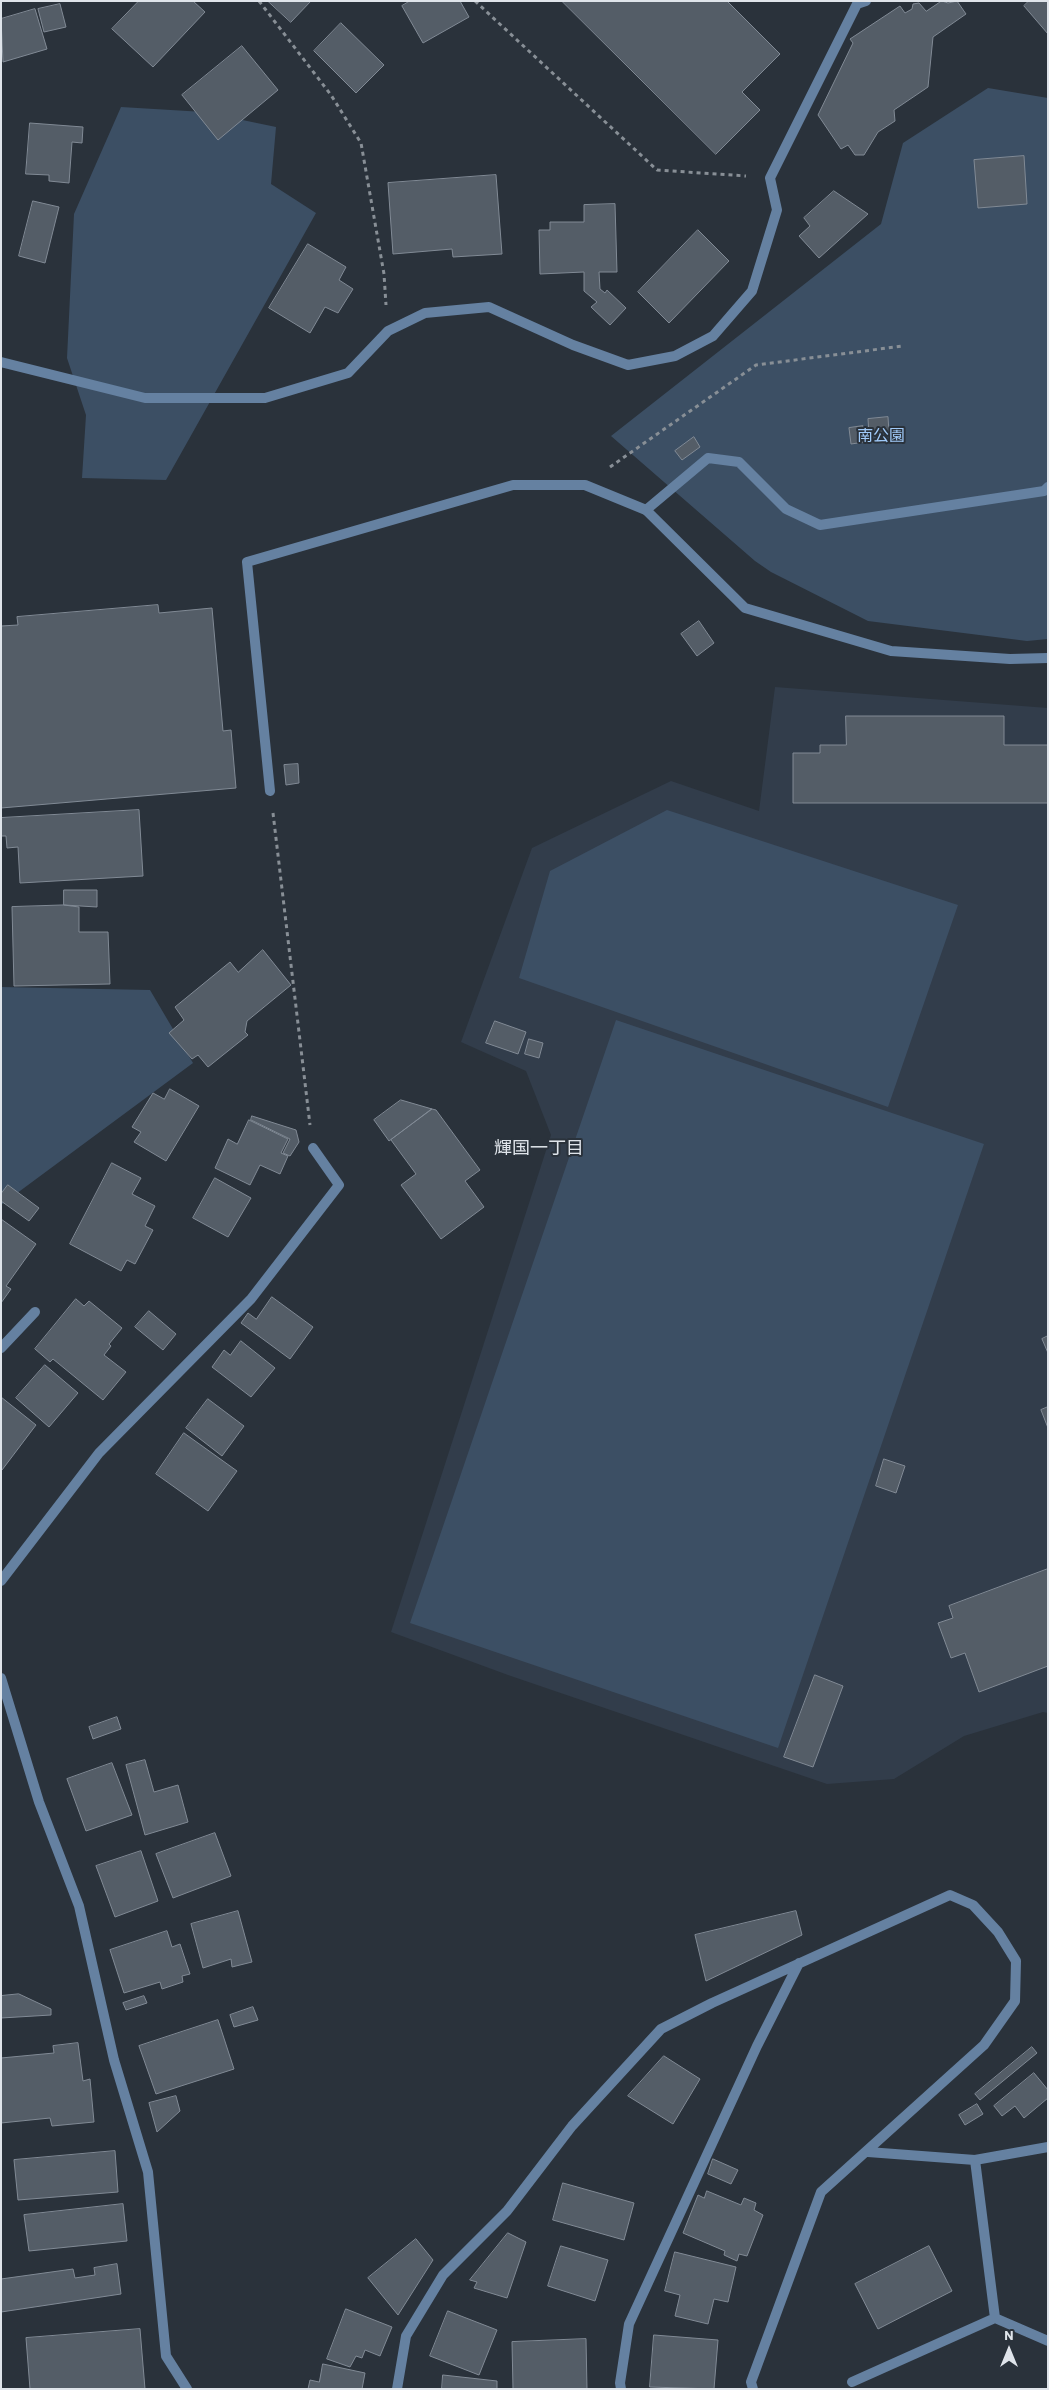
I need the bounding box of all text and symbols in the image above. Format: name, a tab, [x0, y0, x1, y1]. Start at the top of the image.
park label: 南公園	[857, 426, 905, 446]
district label: 輝国一丁目	[494, 1137, 584, 1159]
north arrow	[984, 2325, 1034, 2375]
text: N	[1004, 2326, 1014, 2343]

